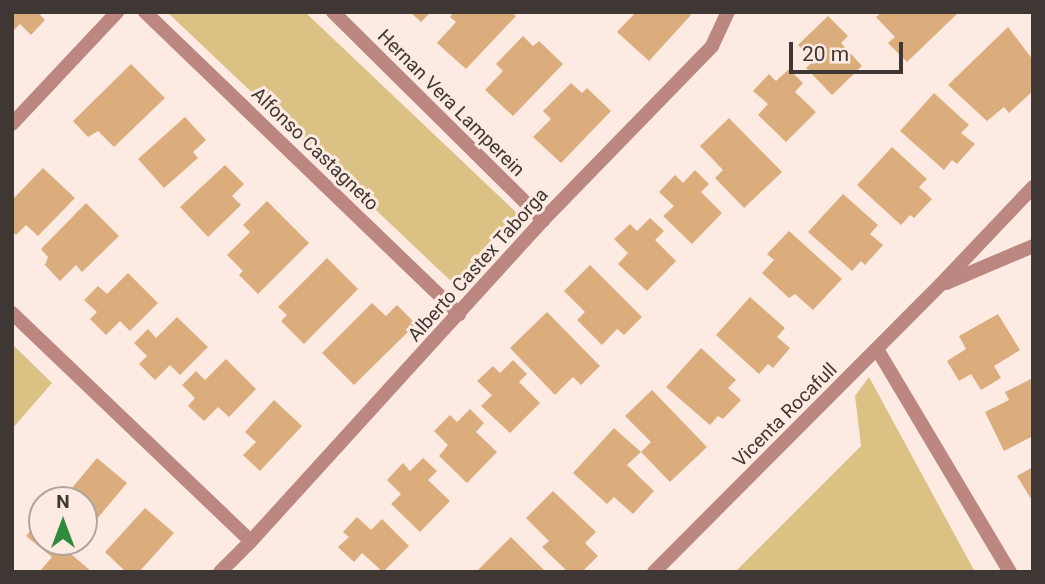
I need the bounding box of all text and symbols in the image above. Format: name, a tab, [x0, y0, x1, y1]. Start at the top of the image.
street label: Hernan Vera Lamperein	[373, 25, 529, 181]
scale bar	[793, 28, 907, 72]
text: 20 m	[802, 42, 849, 66]
street label: Alfonso Castagneto	[247, 83, 383, 215]
street label: Alberto Castex Taborga	[403, 184, 553, 346]
street label: Vicenta Rocafull	[728, 358, 842, 472]
north arrow	[28, 486, 98, 556]
text: N	[56, 490, 70, 513]

